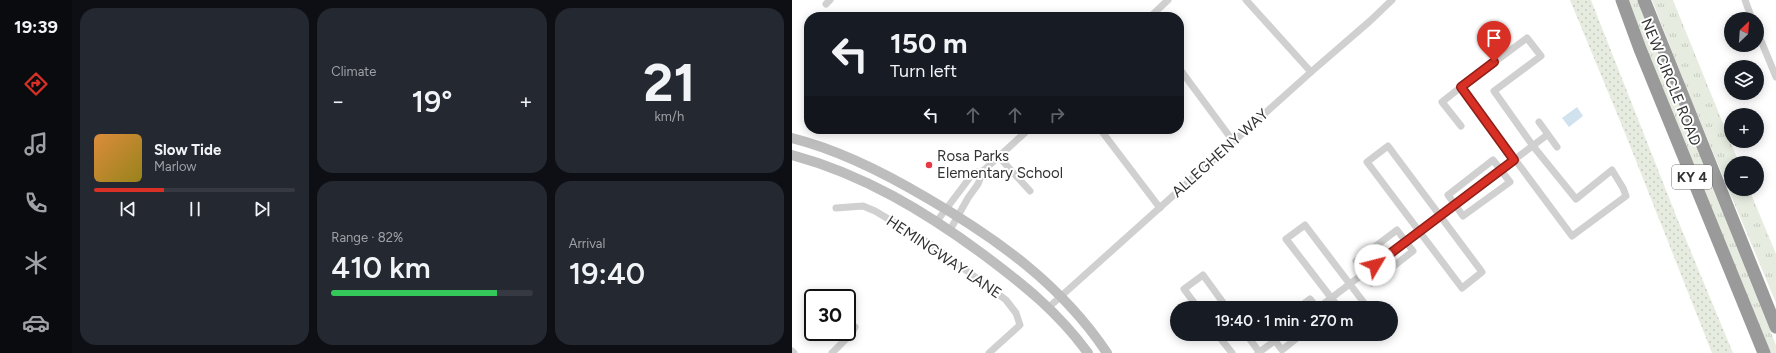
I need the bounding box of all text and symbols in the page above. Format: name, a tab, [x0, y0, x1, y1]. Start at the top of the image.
north arrow	[1724, 12, 1764, 52]
map controls	[1724, 12, 1764, 196]
text: 19:39	[14, 16, 58, 38]
street label: NEW CIRCLE ROAD	[1637, 16, 1705, 148]
pin	[1477, 21, 1511, 62]
text: 150 m	[890, 26, 967, 60]
icon: arrive	[1483, 27, 1505, 49]
icon: left	[824, 28, 876, 80]
text: 21	[643, 52, 695, 114]
text: Turn left	[890, 60, 957, 82]
button: layers	[1724, 60, 1764, 100]
text: Climate	[331, 64, 376, 79]
icon: directions	[22, 70, 50, 98]
text: 19°	[411, 83, 453, 120]
text: −	[331, 88, 345, 115]
text: +	[519, 88, 533, 115]
icon: left	[920, 104, 942, 126]
icon: ahead	[962, 104, 984, 126]
icon: ahead	[1004, 104, 1026, 126]
icon: right	[1046, 104, 1068, 126]
street label: ALLEGHENY WAY	[1168, 105, 1272, 201]
button: +	[1724, 108, 1764, 148]
text: km/h	[654, 109, 684, 124]
icon: music	[22, 130, 50, 158]
text: Slow Tide	[154, 141, 221, 159]
place label: Rosa Parks Elementary School	[937, 147, 1063, 182]
button: −	[1724, 156, 1764, 196]
text: Marlow	[154, 159, 196, 174]
marker: Rosa Parks Elementary School	[924, 160, 934, 170]
road number: KY 4	[1672, 165, 1712, 189]
icon: phone	[22, 189, 50, 217]
icon: previous	[117, 198, 139, 220]
icon: pause	[184, 198, 206, 220]
icon: next	[251, 198, 273, 220]
street label: HEMINGWAY LANE	[883, 212, 1005, 302]
text: Range · 82%	[331, 230, 403, 245]
text: Arrival	[569, 236, 605, 251]
position arrow	[1354, 244, 1396, 286]
icon: climate	[22, 249, 50, 277]
text: 410 km	[331, 249, 431, 286]
text: 19:40	[569, 255, 645, 292]
speed limit sign: 30	[804, 289, 856, 341]
icon: car	[22, 309, 50, 337]
text: 19:40 · 1 min · 270 m	[1215, 312, 1353, 330]

